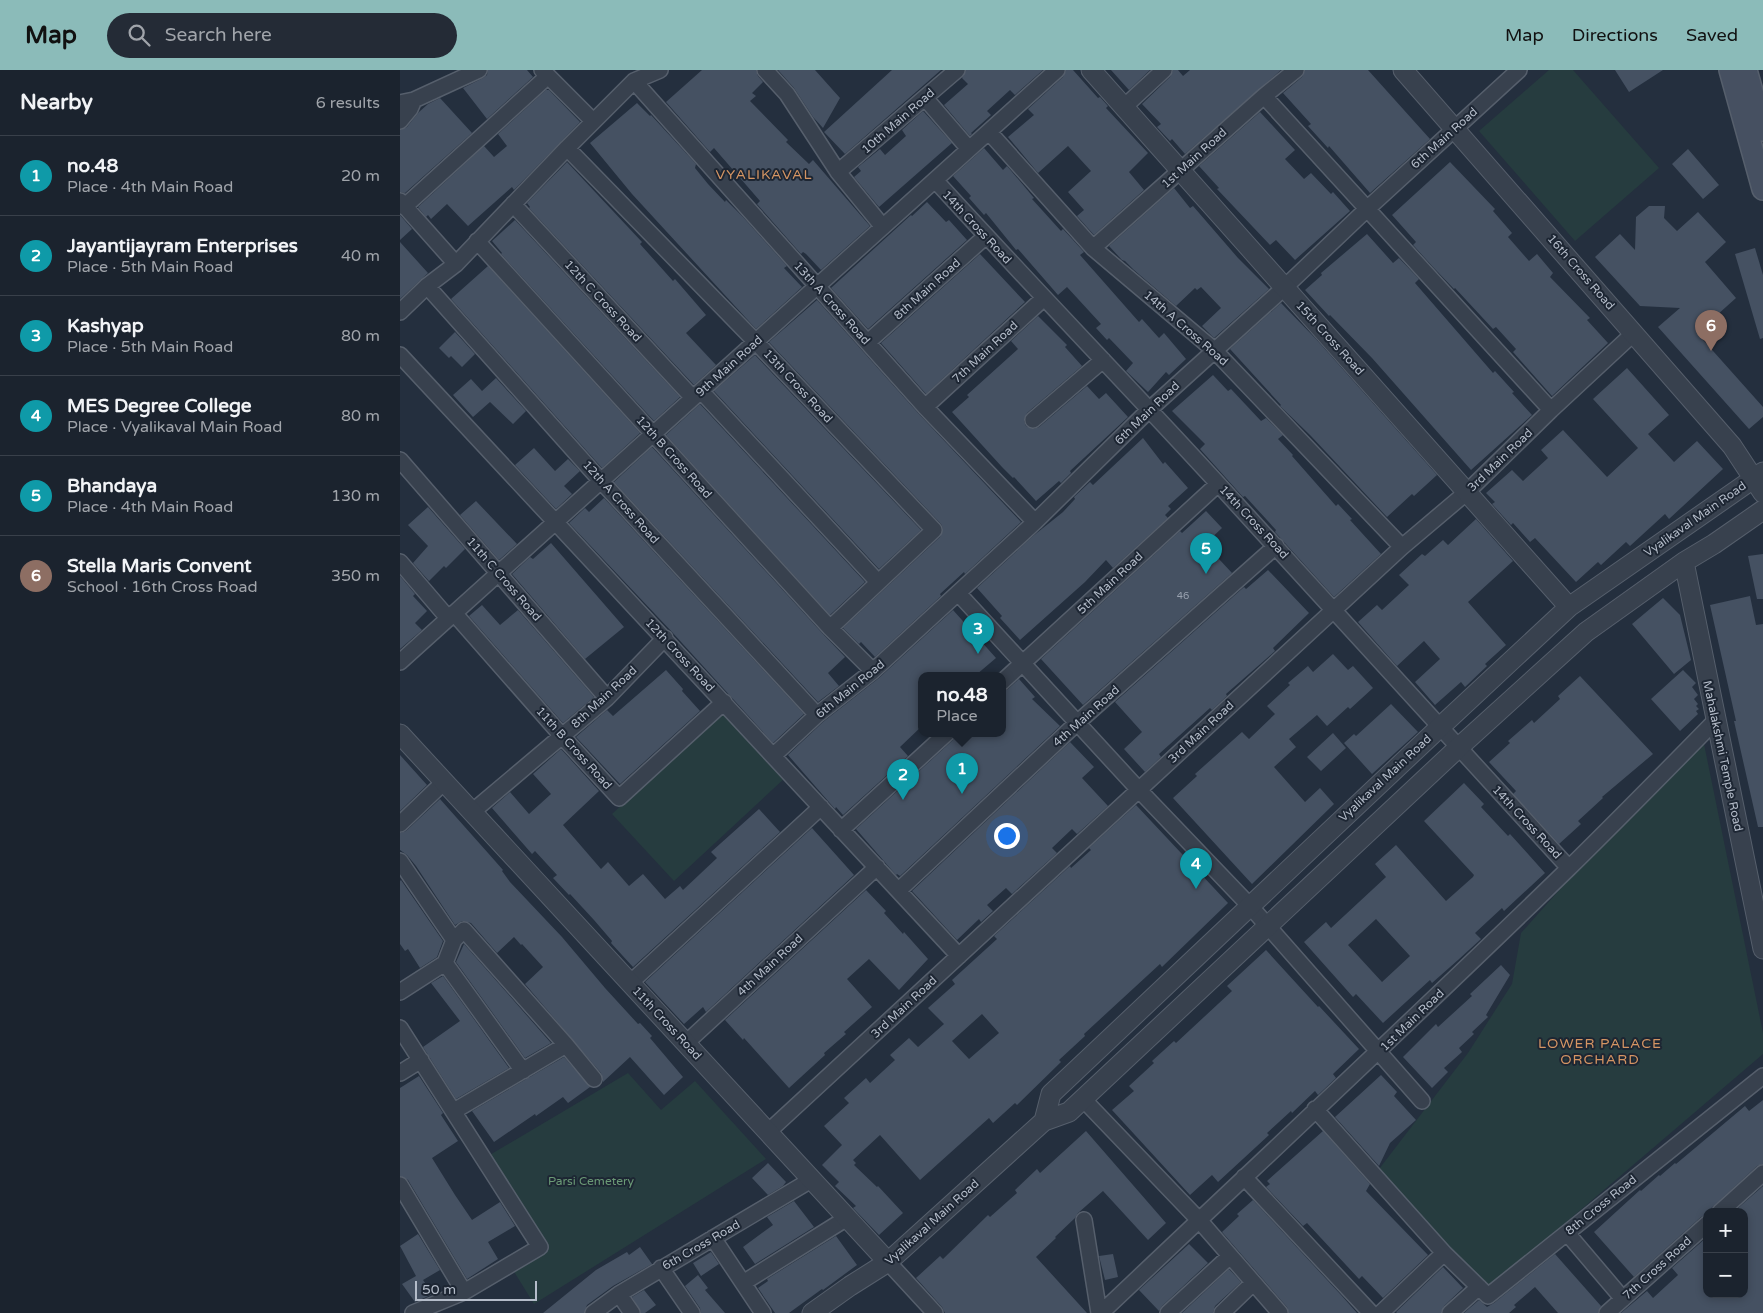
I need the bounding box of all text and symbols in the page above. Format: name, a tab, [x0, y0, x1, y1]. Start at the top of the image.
search box	[107, 13, 457, 58]
text: Map	[25, 21, 77, 50]
icon: search	[125, 21, 153, 49]
text: Search here	[165, 24, 272, 46]
text: Map	[1505, 24, 1544, 46]
text: Directions	[1572, 24, 1658, 46]
text: Saved	[1686, 24, 1738, 46]
street label: 10th Main Road	[859, 86, 937, 156]
text: Nearby	[20, 90, 93, 115]
text: 6 results	[316, 93, 380, 113]
street label: 6th Main Road	[1408, 105, 1480, 171]
street label: 1st Main Road	[1159, 125, 1229, 191]
text: no.48	[67, 155, 118, 177]
text: 1	[31, 166, 41, 186]
text: 20 m	[341, 166, 380, 186]
district label: VYALIKAVAL	[716, 166, 813, 183]
text: Place · 4th Main Road	[67, 177, 233, 197]
street label: 14th Cross Road	[940, 188, 1014, 266]
street label: 16th Cross Road	[1545, 232, 1617, 312]
text: Jayantijayram Enterprises	[67, 235, 298, 257]
text: 2	[31, 246, 41, 266]
text: 40 m	[341, 246, 380, 266]
street label: 8th Main Road	[891, 256, 963, 322]
text: Place · 5th Main Road	[67, 257, 233, 277]
street label: 12th C Cross Road	[562, 257, 644, 345]
street label: 13th A Cross Road	[791, 259, 873, 347]
street label: 14th A Cross Road	[1141, 288, 1231, 368]
street label: 15th Cross Road	[1293, 298, 1367, 378]
pin: 6	[1695, 310, 1727, 351]
text: Kashyap	[67, 315, 144, 337]
street label: 7th Main Road	[949, 318, 1021, 386]
text: 3	[31, 326, 41, 346]
text: 80 m	[341, 326, 380, 346]
street label: 9th Main Road	[693, 333, 765, 399]
text: Place · 5th Main Road	[67, 337, 233, 357]
street label: 13th Cross Road	[761, 347, 835, 425]
street label: 6th Main Road	[1112, 379, 1182, 447]
text: MES Degree College	[67, 395, 252, 417]
text: 4	[31, 406, 41, 426]
text: 80 m	[341, 406, 380, 426]
street label: 12th B Cross Road	[633, 413, 715, 501]
text: Place · Vyalikaval Main Road	[67, 417, 282, 437]
street label: 3rd Main Road	[1465, 426, 1535, 494]
street label: 12th A Cross Road	[580, 458, 662, 546]
text: Bhandaya	[67, 475, 157, 497]
street label: Vyalikaval Main Road	[1641, 478, 1749, 560]
street label: 14th Cross Road	[1217, 483, 1291, 561]
text: 5	[31, 486, 41, 506]
text: 130 m	[331, 486, 380, 506]
text: Place · 4th Main Road	[67, 497, 233, 517]
pin: 5	[1190, 533, 1222, 574]
street label: 11th C Cross Road	[464, 534, 544, 624]
street label: 5th Main Road	[1074, 549, 1146, 617]
text: Stella Maris Convent	[67, 555, 252, 577]
text: 6	[31, 566, 41, 586]
text: 350 m	[331, 566, 380, 586]
text: School · 16th Cross Road	[67, 577, 258, 597]
house number: 46	[1177, 590, 1189, 602]
pin: 3	[962, 613, 994, 654]
street label: 12th Cross Road	[643, 616, 717, 694]
street label: 6th Main Road	[813, 657, 887, 721]
street label: 8th Main Road	[568, 663, 640, 731]
popup	[918, 672, 1006, 737]
street label: Mahalakshmi Temple Road	[1700, 679, 1746, 833]
street label: 4th Main Road	[1050, 683, 1122, 749]
text: no.48	[936, 684, 988, 706]
street label: 3rd Main Road	[1165, 698, 1237, 766]
street label: 11th B Cross Road	[533, 704, 615, 792]
text: Place	[936, 706, 977, 726]
street label: Vyalikaval Main Road	[1336, 732, 1434, 824]
pin: 1	[946, 753, 978, 794]
pin: 2	[887, 759, 919, 800]
street label: 14th Cross Road	[1490, 783, 1564, 861]
your location	[994, 823, 1020, 849]
pin: 4	[1180, 848, 1212, 889]
street label: 4th Main Road	[734, 931, 806, 999]
street label: 3rd Main Road	[868, 973, 940, 1041]
street label: 11th Cross Road	[630, 984, 704, 1062]
street label: 1st Main Road	[1377, 986, 1447, 1054]
district label: LOWER PALACE ORCHARD	[1538, 1035, 1662, 1068]
street label: 8th Cross Road	[1563, 1172, 1639, 1238]
park label: Parsi Cemetery	[548, 1174, 635, 1188]
street label: Vyalikaval Main Road	[882, 1176, 982, 1268]
map controls	[1703, 1208, 1748, 1298]
button: +	[1703, 1208, 1748, 1253]
street label: 6th Cross Road	[660, 1217, 742, 1273]
street label: 7th Cross Road	[1620, 1234, 1694, 1302]
button: −	[1703, 1253, 1748, 1298]
scale bar	[415, 1278, 538, 1301]
text: 50 m	[422, 1281, 456, 1298]

